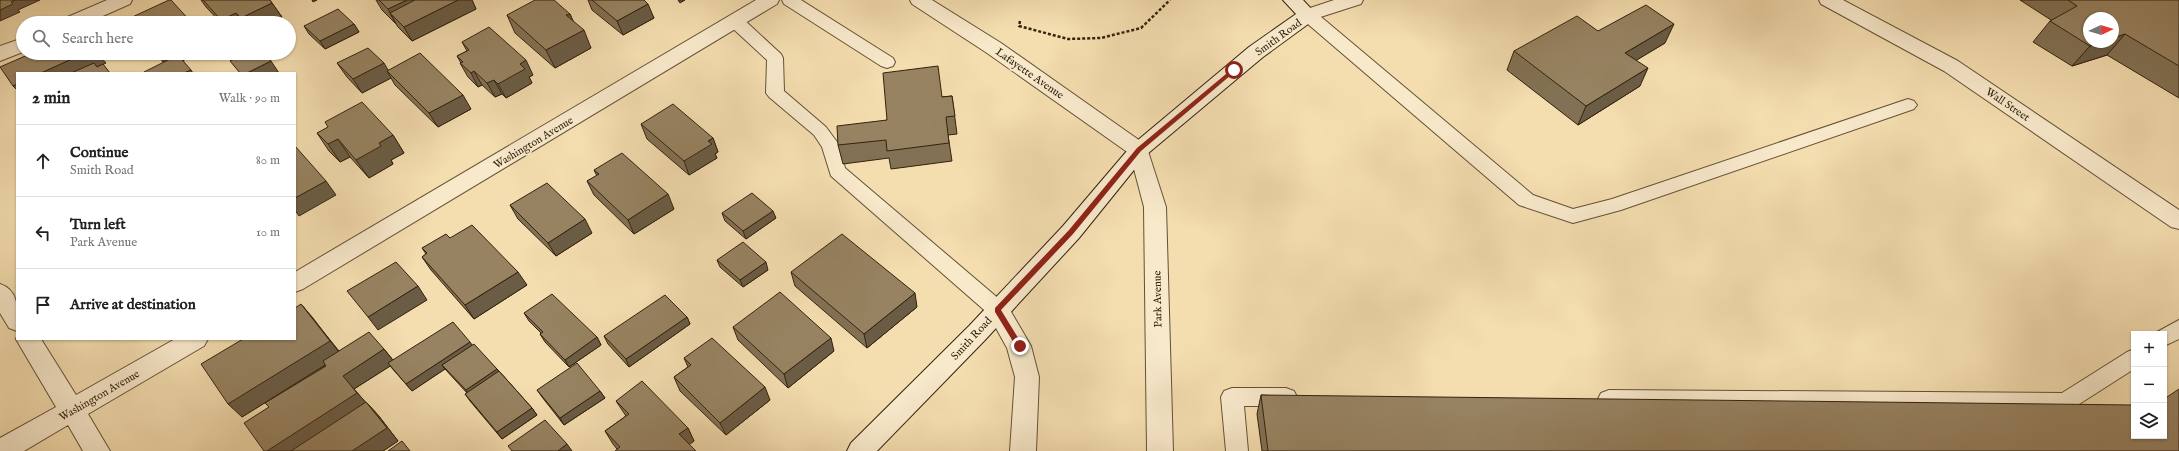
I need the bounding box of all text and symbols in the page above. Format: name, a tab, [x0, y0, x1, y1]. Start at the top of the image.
north arrow	[2083, 12, 2119, 48]
search box	[16, 16, 296, 60]
street label: Smith Road	[1253, 16, 1305, 59]
icon: search	[30, 27, 52, 49]
text: Search here	[62, 29, 133, 48]
street label: Lafayette Avenue	[993, 45, 1066, 103]
route start	[1225, 61, 1243, 79]
street label: Wall Street	[1983, 85, 2032, 125]
text: 2 min	[32, 88, 70, 109]
text: Walk · 90 m	[219, 90, 280, 107]
street label: Washington Avenue	[491, 114, 576, 172]
text: Continue	[70, 143, 128, 162]
icon: ahead	[32, 150, 54, 172]
text: 80 m	[256, 152, 280, 169]
text: Smith Road	[70, 162, 134, 179]
text: Turn left	[70, 215, 126, 234]
icon: left	[32, 222, 54, 244]
text: 10 m	[256, 224, 280, 241]
text: Park Avenue	[70, 234, 137, 251]
street label: Park Avenue	[1151, 270, 1165, 328]
icon: arrive	[32, 294, 54, 316]
text: Arrive at destination	[70, 295, 196, 314]
street label: Smith Road	[948, 314, 995, 363]
map controls	[2131, 331, 2167, 439]
button: +	[2131, 331, 2167, 367]
route end	[1011, 337, 1029, 355]
street label: Washington Avenue	[57, 367, 142, 425]
button: −	[2131, 367, 2167, 403]
button: layers	[2131, 403, 2167, 439]

